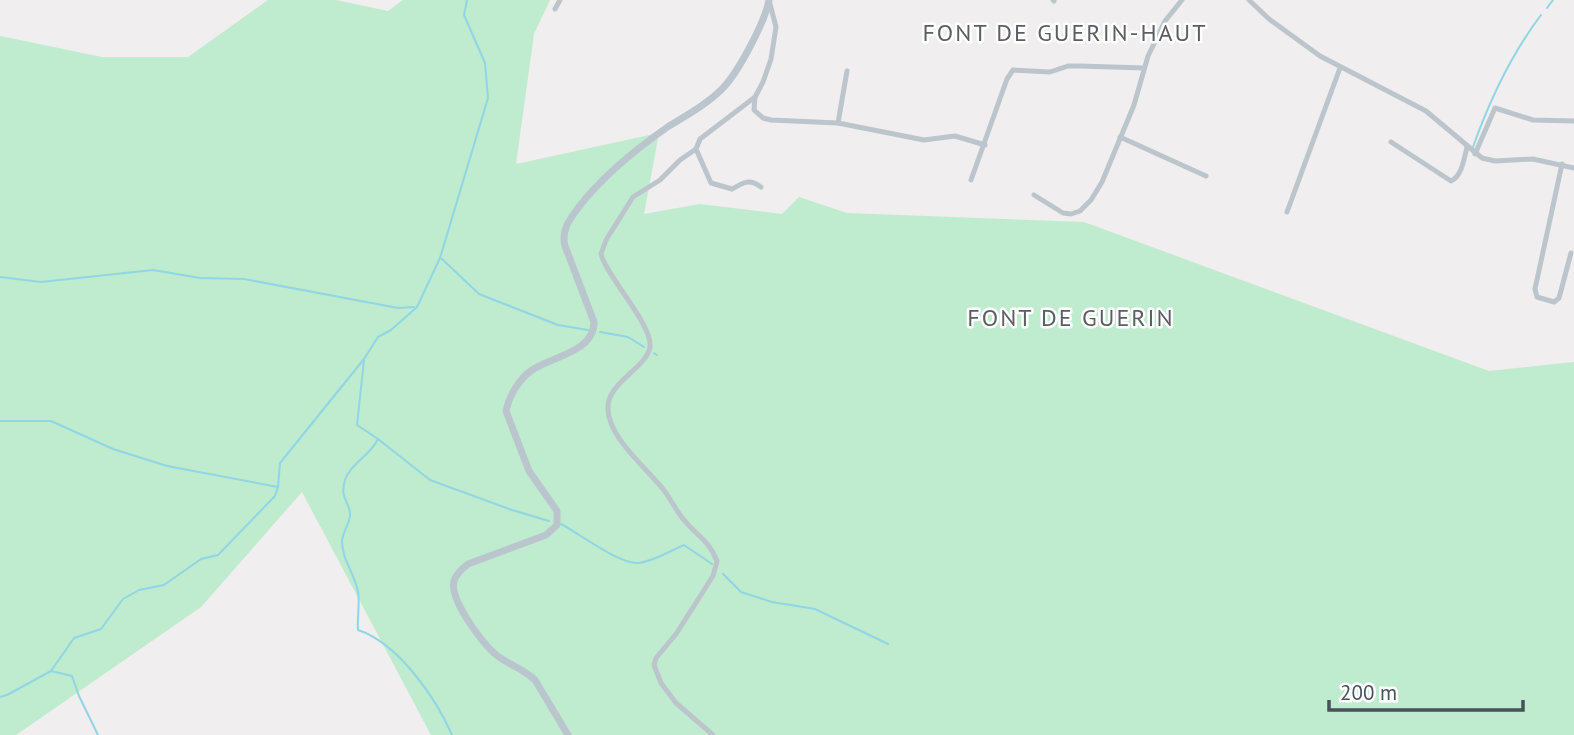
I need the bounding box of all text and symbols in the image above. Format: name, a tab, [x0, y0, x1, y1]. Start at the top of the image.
district label: FONT DE GUERIN-HAUT	[922, 17, 1208, 48]
district label: FONT DE GUERIN	[967, 302, 1175, 333]
scale bar	[1329, 668, 1523, 712]
text: 200 m	[1340, 679, 1397, 706]

